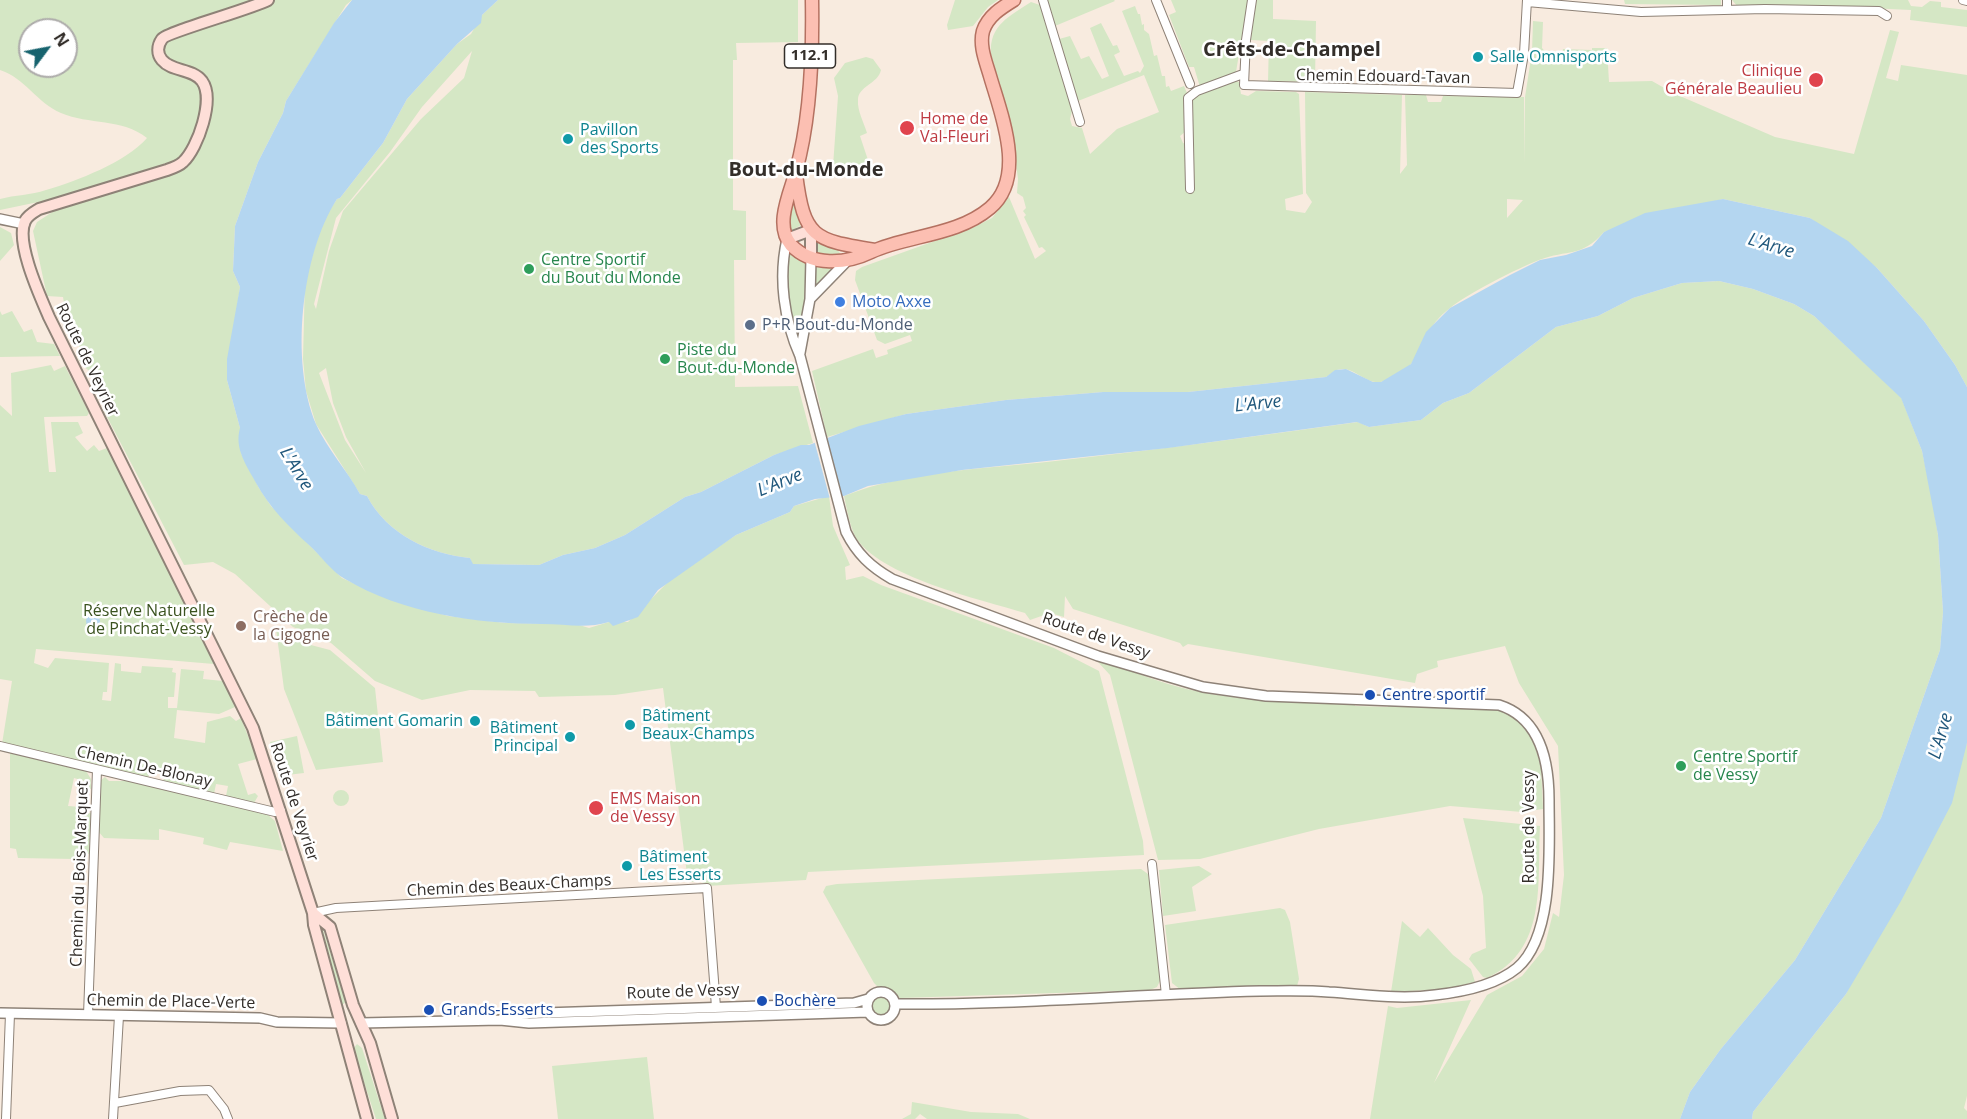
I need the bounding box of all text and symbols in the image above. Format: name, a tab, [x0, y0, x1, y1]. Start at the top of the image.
north arrow	[18, 18, 78, 78]
text: N	[49, 28, 74, 51]
district label: Crêts-de-Champel	[1203, 38, 1381, 62]
road number: 112.1	[784, 44, 836, 68]
place label: Salle Omnisports	[1490, 47, 1617, 67]
marker: Salle Omnisports	[1471, 50, 1485, 64]
place label: Clinique Générale Beaulieu	[1665, 61, 1802, 99]
street label: Chemin Edouard-Tavan	[1296, 66, 1470, 88]
marker: Clinique Générale Beaulieu	[1807, 71, 1825, 89]
place label: Home de Val-Fleuri	[920, 109, 989, 147]
marker: Home de Val-Fleuri	[898, 119, 916, 137]
place label: Pavillon des Sports	[580, 120, 659, 158]
marker: Pavillon des Sports	[561, 132, 575, 146]
district label: Bout-du-Monde	[728, 158, 884, 182]
water label: L'Arve	[1745, 229, 1797, 263]
place label: Centre Sportif du Bout du Monde	[541, 250, 681, 288]
marker: Centre Sportif du Bout du Monde	[522, 262, 536, 276]
place label: Moto Axxe	[852, 292, 931, 312]
marker: Moto Axxe	[833, 295, 847, 309]
street label: Route de Veyrier	[51, 300, 123, 420]
place label: P+R Bout-du-Monde	[762, 315, 913, 335]
marker: P+R Bout-du-Monde	[743, 318, 757, 332]
place label: Piste du Bout-du-Monde	[677, 340, 795, 378]
marker: Piste du Bout-du-Monde	[658, 352, 672, 366]
water label: L'Arve	[1234, 391, 1282, 417]
water label: L'Arve	[275, 443, 317, 495]
water label: L'Arve	[754, 464, 806, 502]
park label: Réserve Naturelle de Pinchat-Vessy	[83, 601, 215, 639]
place label: Crèche de la Cigogne	[253, 607, 330, 645]
street label: Route de Vessy	[1040, 609, 1152, 663]
marker: Crèche de la Cigogne	[234, 619, 248, 633]
place label: Centre sportif	[1382, 685, 1485, 705]
marker: Centre sportif	[1363, 688, 1377, 702]
place label: Bâtiment Beaux-Champs	[642, 706, 755, 744]
water label: L'Arve	[1924, 710, 1958, 762]
place label: Bâtiment Gomarin	[325, 711, 463, 731]
marker: Bâtiment Gomarin	[468, 714, 482, 728]
place label: Bâtiment Principal	[490, 718, 558, 756]
marker: Bâtiment Beaux-Champs	[623, 718, 637, 732]
marker: Bâtiment Principal	[563, 730, 577, 744]
street label: Route de Veyrier	[266, 740, 322, 864]
street label: Chemin De-Blonay	[75, 742, 213, 792]
place label: Centre Sportif de Vessy	[1693, 747, 1797, 785]
marker: Centre Sportif de Vessy	[1674, 759, 1688, 773]
street label: Route de Vessy	[1519, 771, 1539, 883]
street label: Chemin du Bois-Marquet	[67, 781, 93, 967]
place label: EMS Maison de Vessy	[610, 789, 701, 827]
marker: EMS Maison de Vessy	[587, 799, 605, 817]
place label: Bâtiment Les Esserts	[639, 847, 721, 885]
marker: Bâtiment Les Esserts	[620, 859, 634, 873]
street label: Chemin des Beaux-Champs	[406, 871, 612, 901]
street label: Route de Vessy	[626, 980, 740, 1004]
street label: Chemin de Place-Verte	[86, 991, 256, 1013]
place label: Bochère	[774, 991, 836, 1011]
marker: Bochère	[755, 994, 769, 1008]
place label: Grands-Esserts	[441, 1000, 553, 1020]
marker: Grands-Esserts	[422, 1003, 436, 1017]

